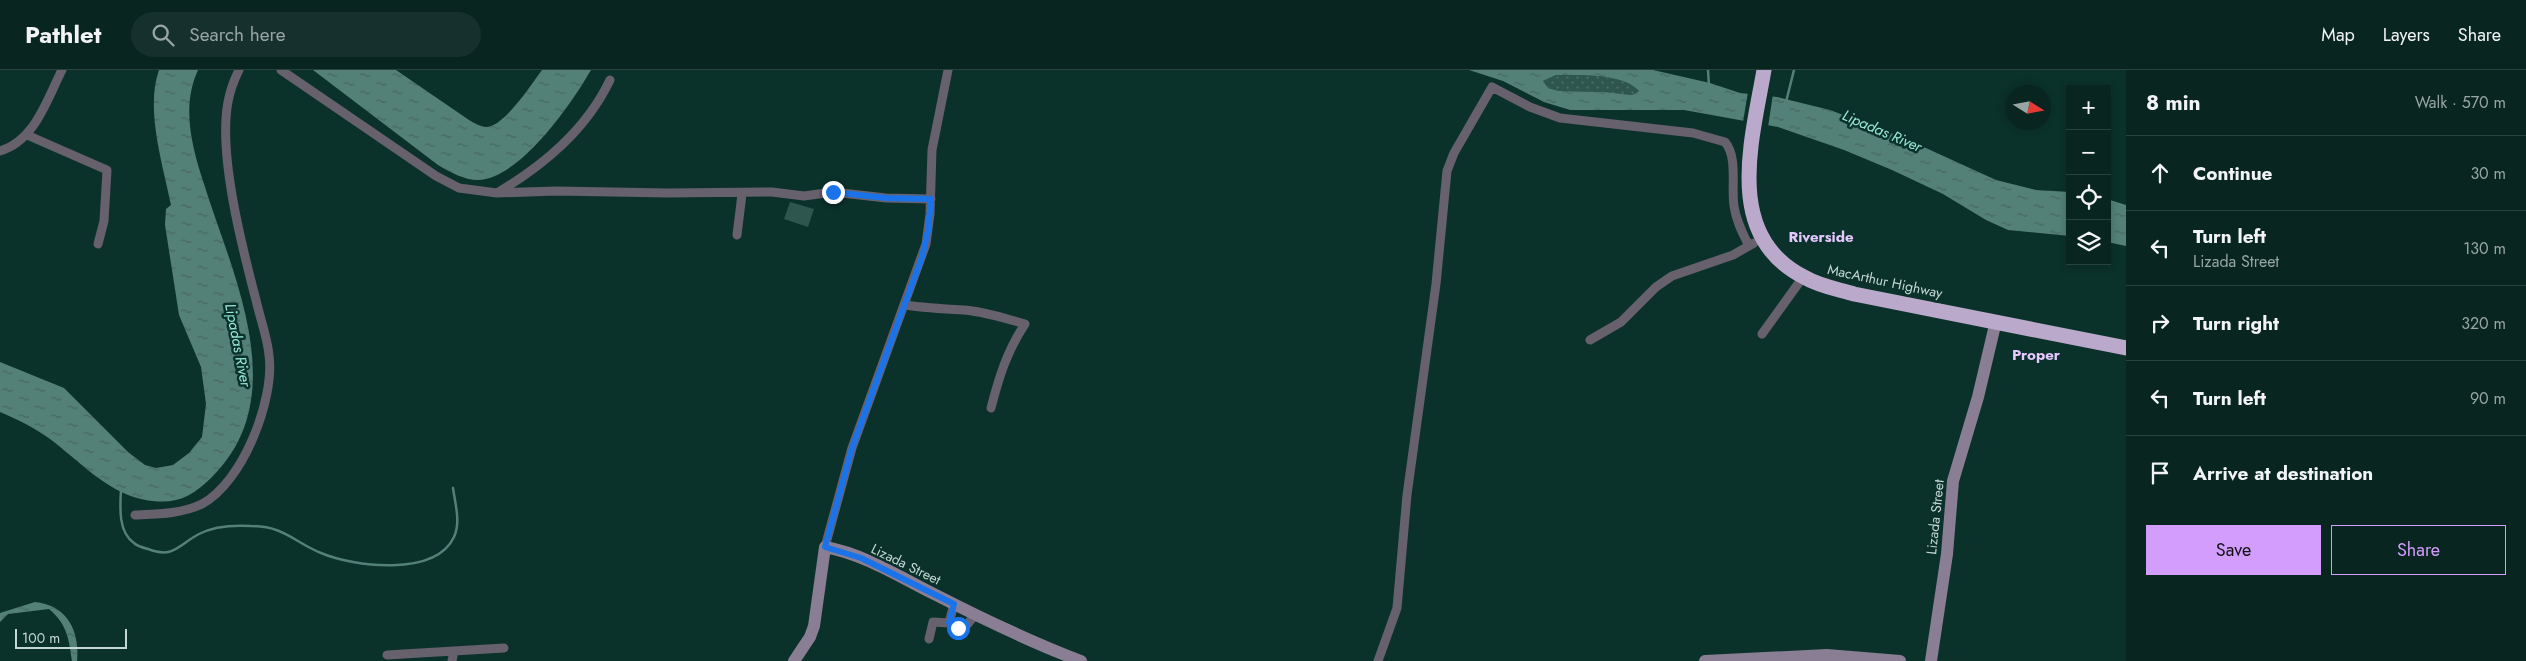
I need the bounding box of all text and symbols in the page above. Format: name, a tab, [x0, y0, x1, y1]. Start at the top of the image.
search box	[131, 12, 481, 57]
text: Pathlet	[25, 17, 101, 52]
icon: search	[149, 21, 177, 49]
text: Search here	[189, 21, 285, 48]
text: Map	[2321, 22, 2355, 48]
text: Layers	[2383, 22, 2430, 48]
text: Share	[2458, 22, 2501, 48]
north arrow	[2006, 85, 2051, 130]
map controls	[2066, 85, 2111, 265]
button: +	[2066, 85, 2111, 130]
text: 8 min	[2146, 88, 2201, 118]
text: Walk · 570 m	[2415, 91, 2506, 114]
water label: Lipadas River	[1839, 104, 1926, 158]
button: −	[2066, 130, 2111, 175]
icon: ahead	[2146, 159, 2174, 187]
text: Continue	[2193, 160, 2272, 187]
text: 30 m	[2470, 162, 2506, 185]
button: locate	[2066, 175, 2111, 220]
route end	[822, 181, 845, 204]
button: layers	[2066, 220, 2111, 265]
text: Turn left	[2193, 223, 2266, 250]
district label: Riverside	[1788, 226, 1854, 248]
icon: left	[2146, 234, 2174, 262]
text: 130 m	[2463, 237, 2506, 260]
text: Lizada Street	[2193, 250, 2279, 273]
street label: MacArthur Highway	[1826, 259, 1945, 303]
water label: Lipadas River	[219, 301, 257, 390]
icon: right	[2146, 309, 2174, 337]
text: Turn right	[2193, 310, 2279, 337]
text: 320 m	[2461, 312, 2506, 335]
district label: Proper	[2012, 344, 2061, 366]
icon: left	[2146, 384, 2174, 412]
text: Turn left	[2193, 385, 2266, 412]
text: 90 m	[2470, 387, 2506, 410]
icon: arrive	[2146, 459, 2174, 487]
text: Arrive at destination	[2193, 460, 2373, 487]
street label: Lizada Street	[1921, 478, 1949, 556]
button: Save	[2146, 525, 2321, 575]
button: Share	[2331, 525, 2506, 575]
street label: Lizada Street	[868, 538, 945, 590]
route start	[947, 617, 970, 640]
scale bar	[15, 626, 128, 649]
text: 100 m	[22, 628, 60, 648]

